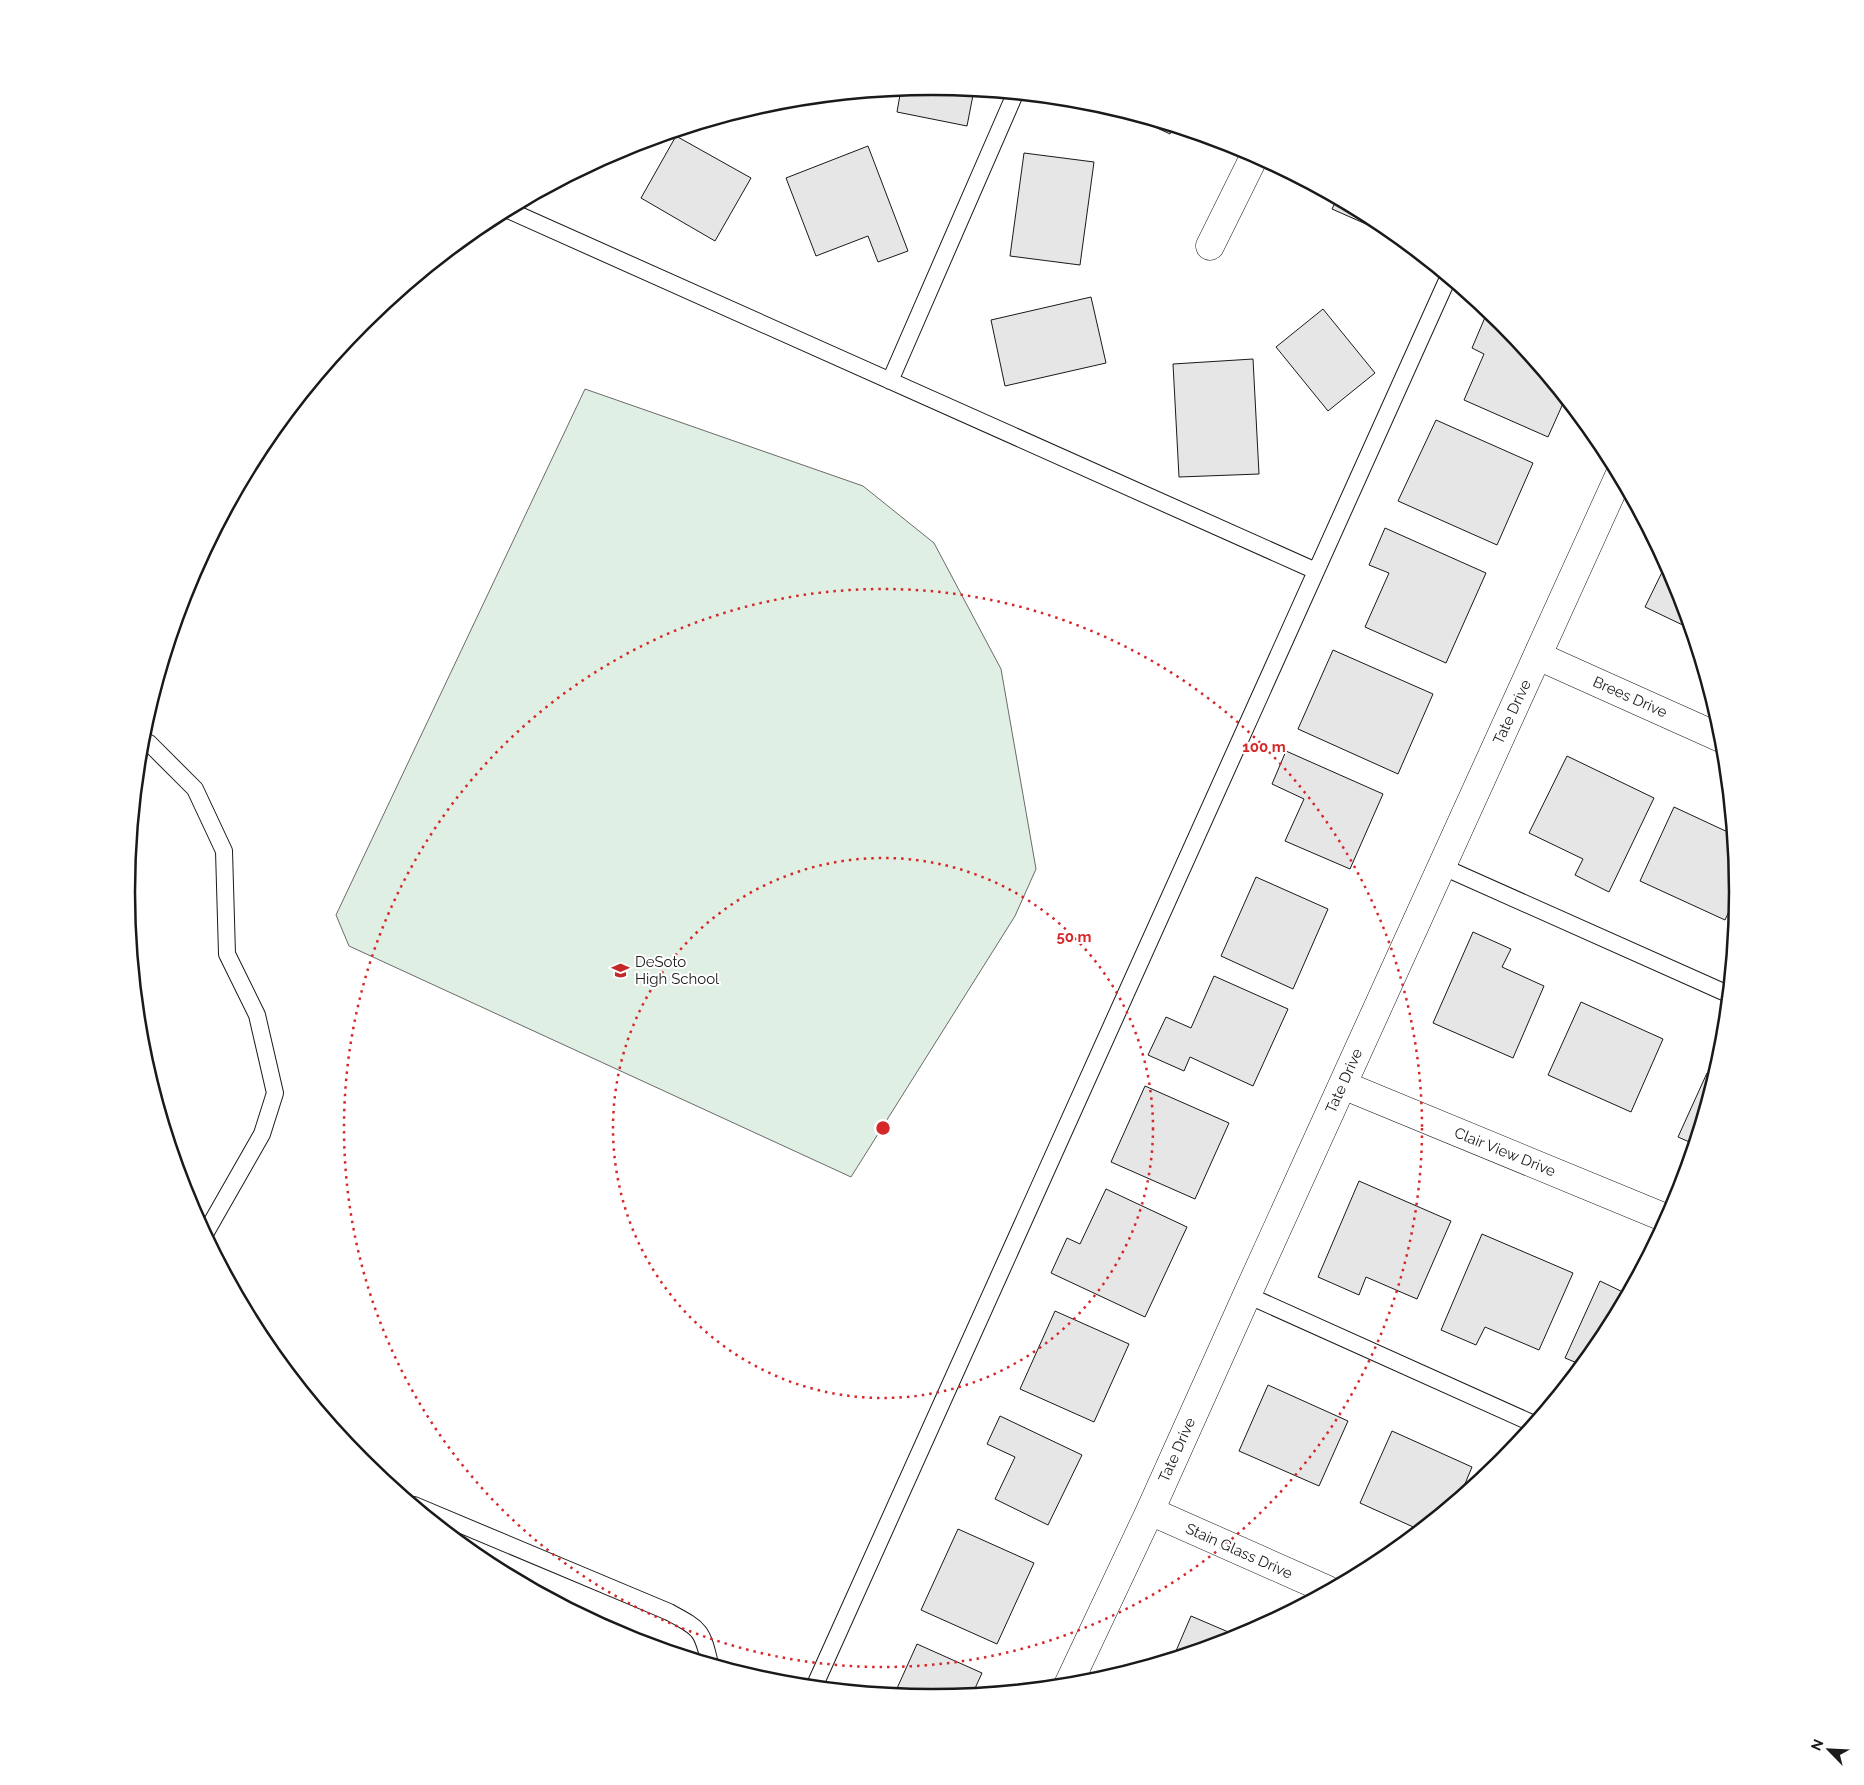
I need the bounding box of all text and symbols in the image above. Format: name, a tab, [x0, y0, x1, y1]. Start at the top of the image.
street label: Brees Drive	[1590, 673, 1670, 721]
street label: Tate Drive	[1489, 677, 1535, 747]
text: 100 m	[1242, 738, 1286, 756]
text: 50 m	[1056, 928, 1092, 946]
place label: DeSoto High School	[635, 953, 720, 988]
school or university icon: DeSoto High School	[611, 961, 631, 981]
street label: Tate Drive	[1322, 1046, 1366, 1116]
centre of rings	[874, 1119, 892, 1137]
street label: Clair View Drive	[1452, 1124, 1558, 1181]
street label: Tate Drive	[1155, 1415, 1199, 1485]
street label: Stain Glass Drive	[1183, 1519, 1295, 1583]
north arrow	[1804, 1725, 1854, 1775]
text: N	[1808, 1737, 1827, 1753]

